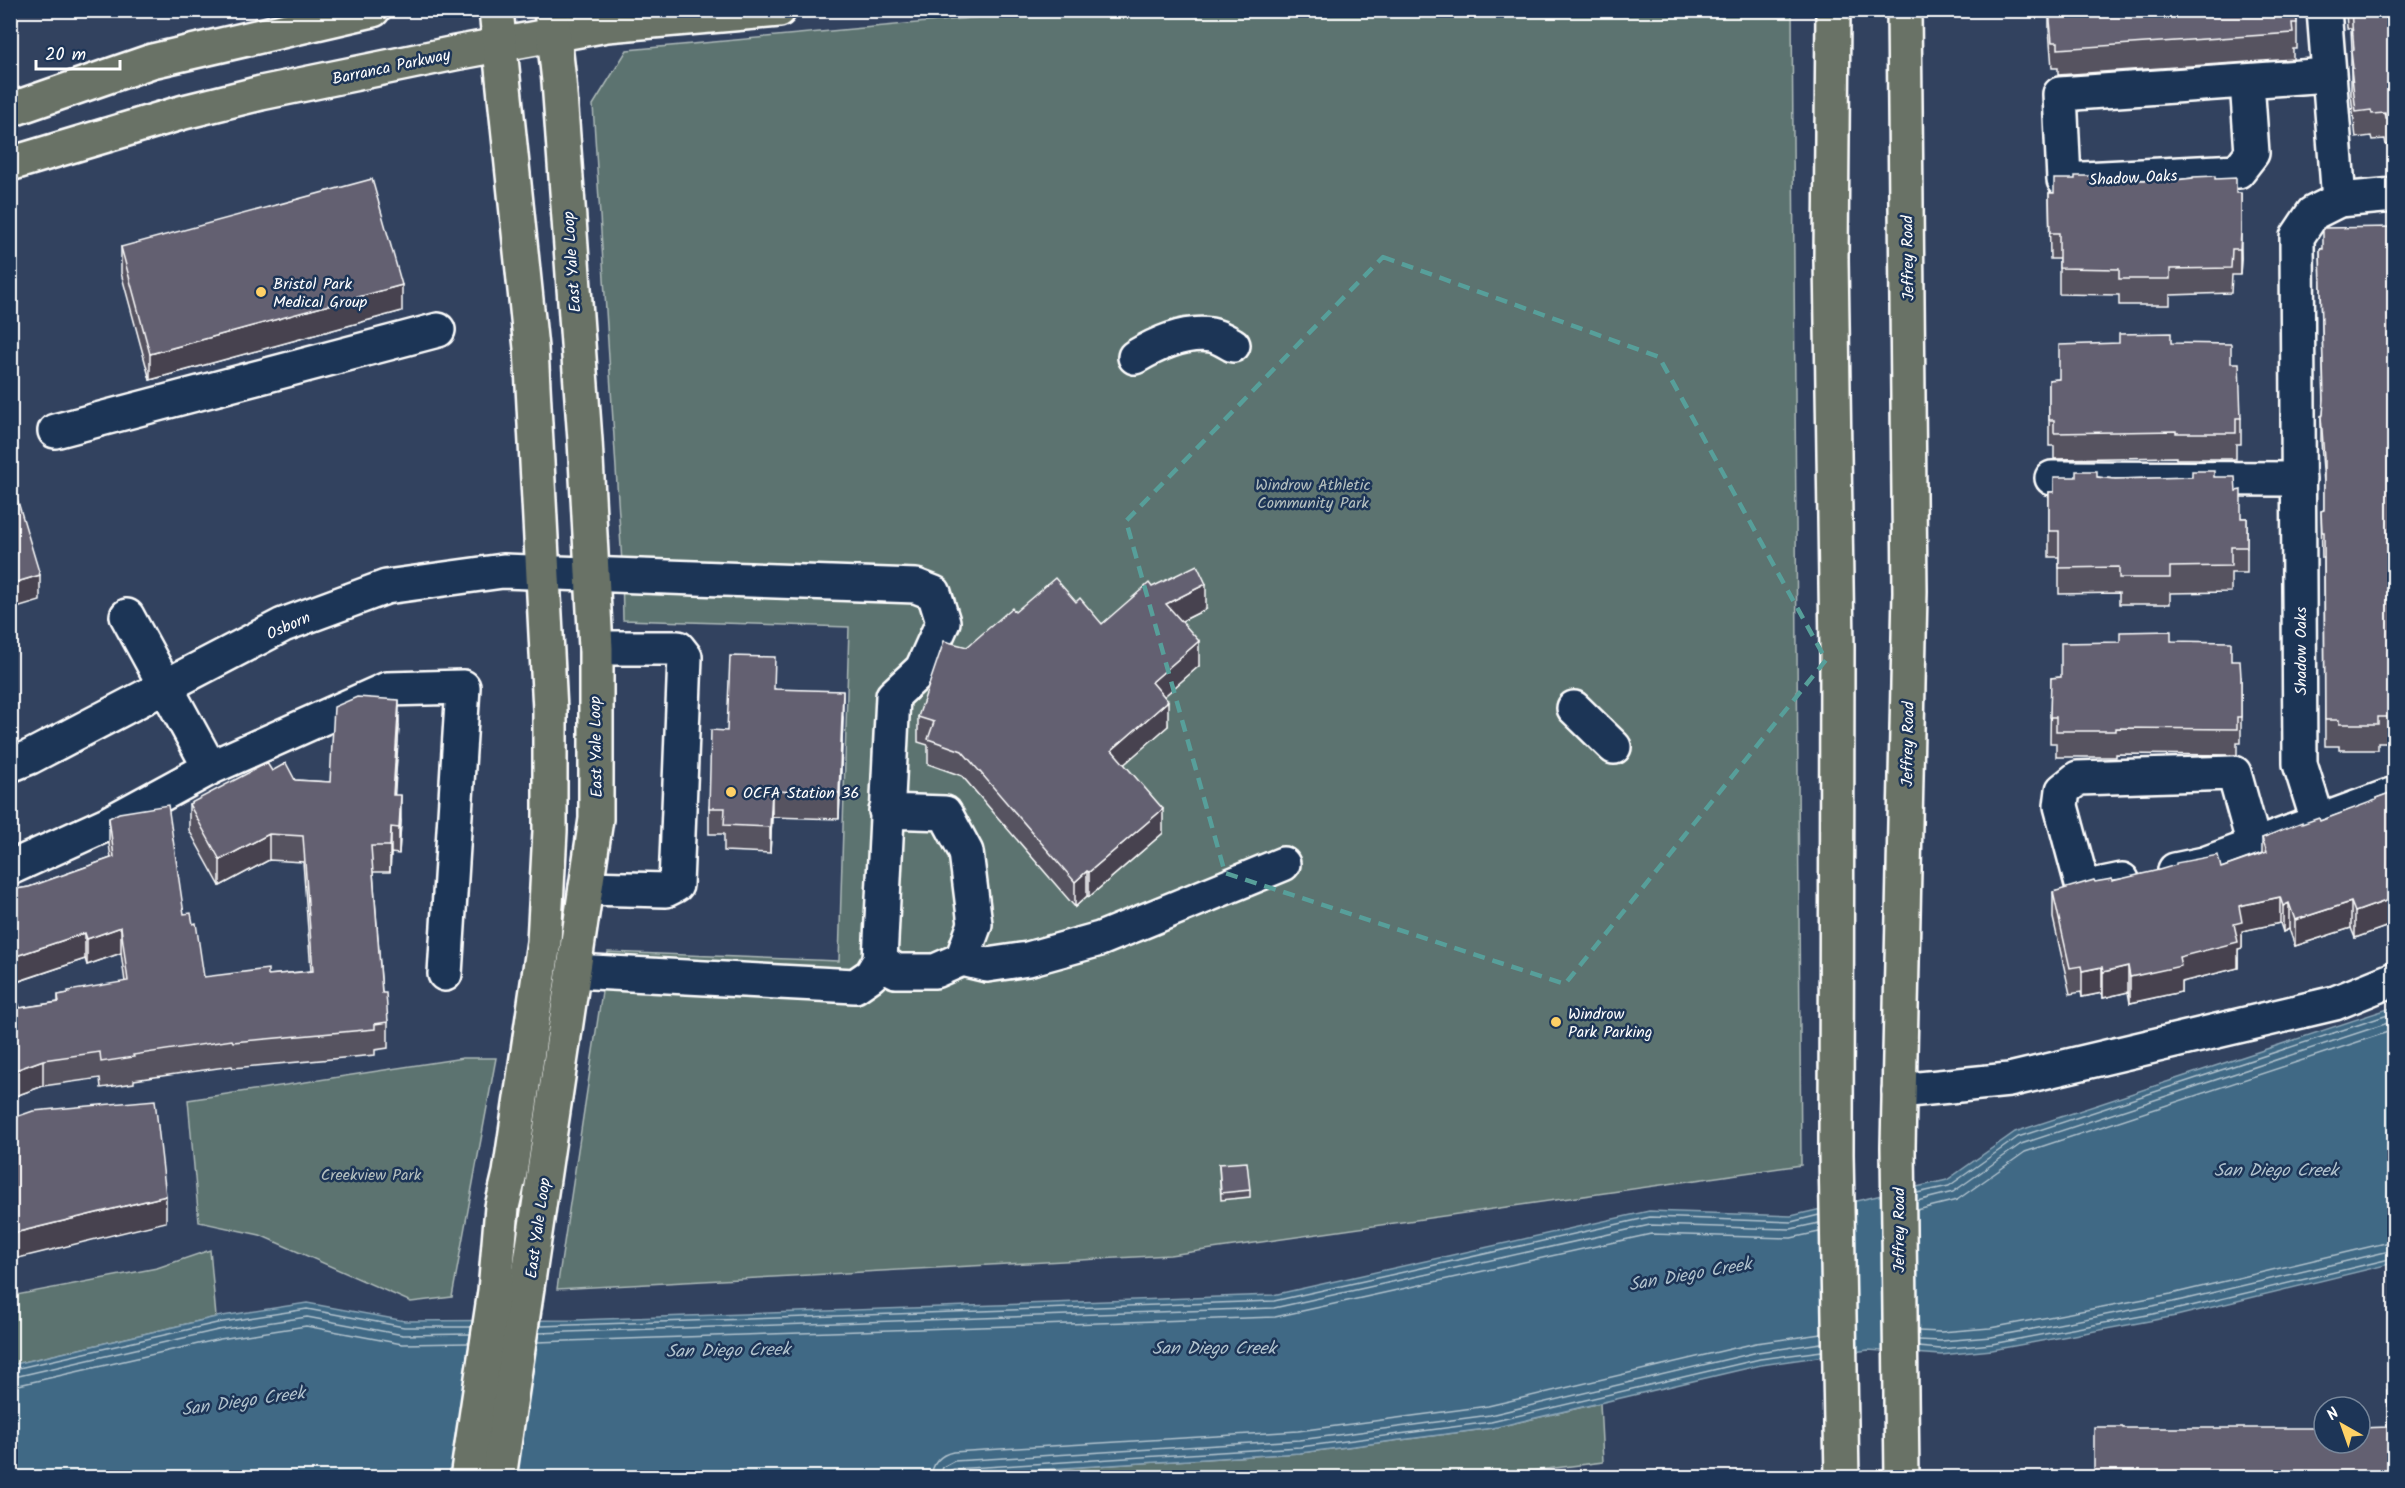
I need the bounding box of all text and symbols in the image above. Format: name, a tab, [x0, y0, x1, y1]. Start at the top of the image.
scale bar	[36, 33, 120, 71]
text: 20 m	[45, 41, 86, 70]
street label: Barranca Parkway	[330, 43, 453, 92]
street label: Shadow Oaks	[2088, 164, 2178, 193]
street label: East Yale Loop	[556, 210, 589, 313]
street label: Jeffrey Road	[1895, 214, 1922, 301]
place label: Bristol Park Medical Group	[273, 272, 368, 315]
marker: Bristol Park Medical Group	[254, 285, 268, 299]
park label: Windrow Athletic Community Park	[1255, 473, 1371, 516]
street label: Osborn	[262, 606, 315, 647]
street label: Shadow Oaks	[2289, 607, 2314, 695]
street label: East Yale Loop	[583, 696, 610, 798]
street label: Jeffrey Road	[1895, 700, 1922, 787]
place label: OCFA Station 36	[743, 781, 859, 806]
marker: OCFA Station 36	[724, 785, 738, 799]
place label: Windrow Park Parking	[1568, 1002, 1652, 1045]
marker: Windrow Park Parking	[1549, 1015, 1563, 1029]
water label: San Diego Creek	[2214, 1157, 2341, 1186]
park label: Creekview Park	[321, 1163, 422, 1188]
street label: East Yale Loop	[519, 1176, 558, 1280]
street label: Jeffrey Road	[1887, 1186, 1912, 1273]
water label: San Diego Creek	[1627, 1250, 1756, 1301]
water label: San Diego Creek	[1152, 1335, 1279, 1364]
water label: San Diego Creek	[666, 1336, 793, 1367]
water label: San Diego Creek	[180, 1379, 309, 1425]
north arrow	[2312, 1395, 2372, 1455]
text: N	[2321, 1402, 2345, 1427]

